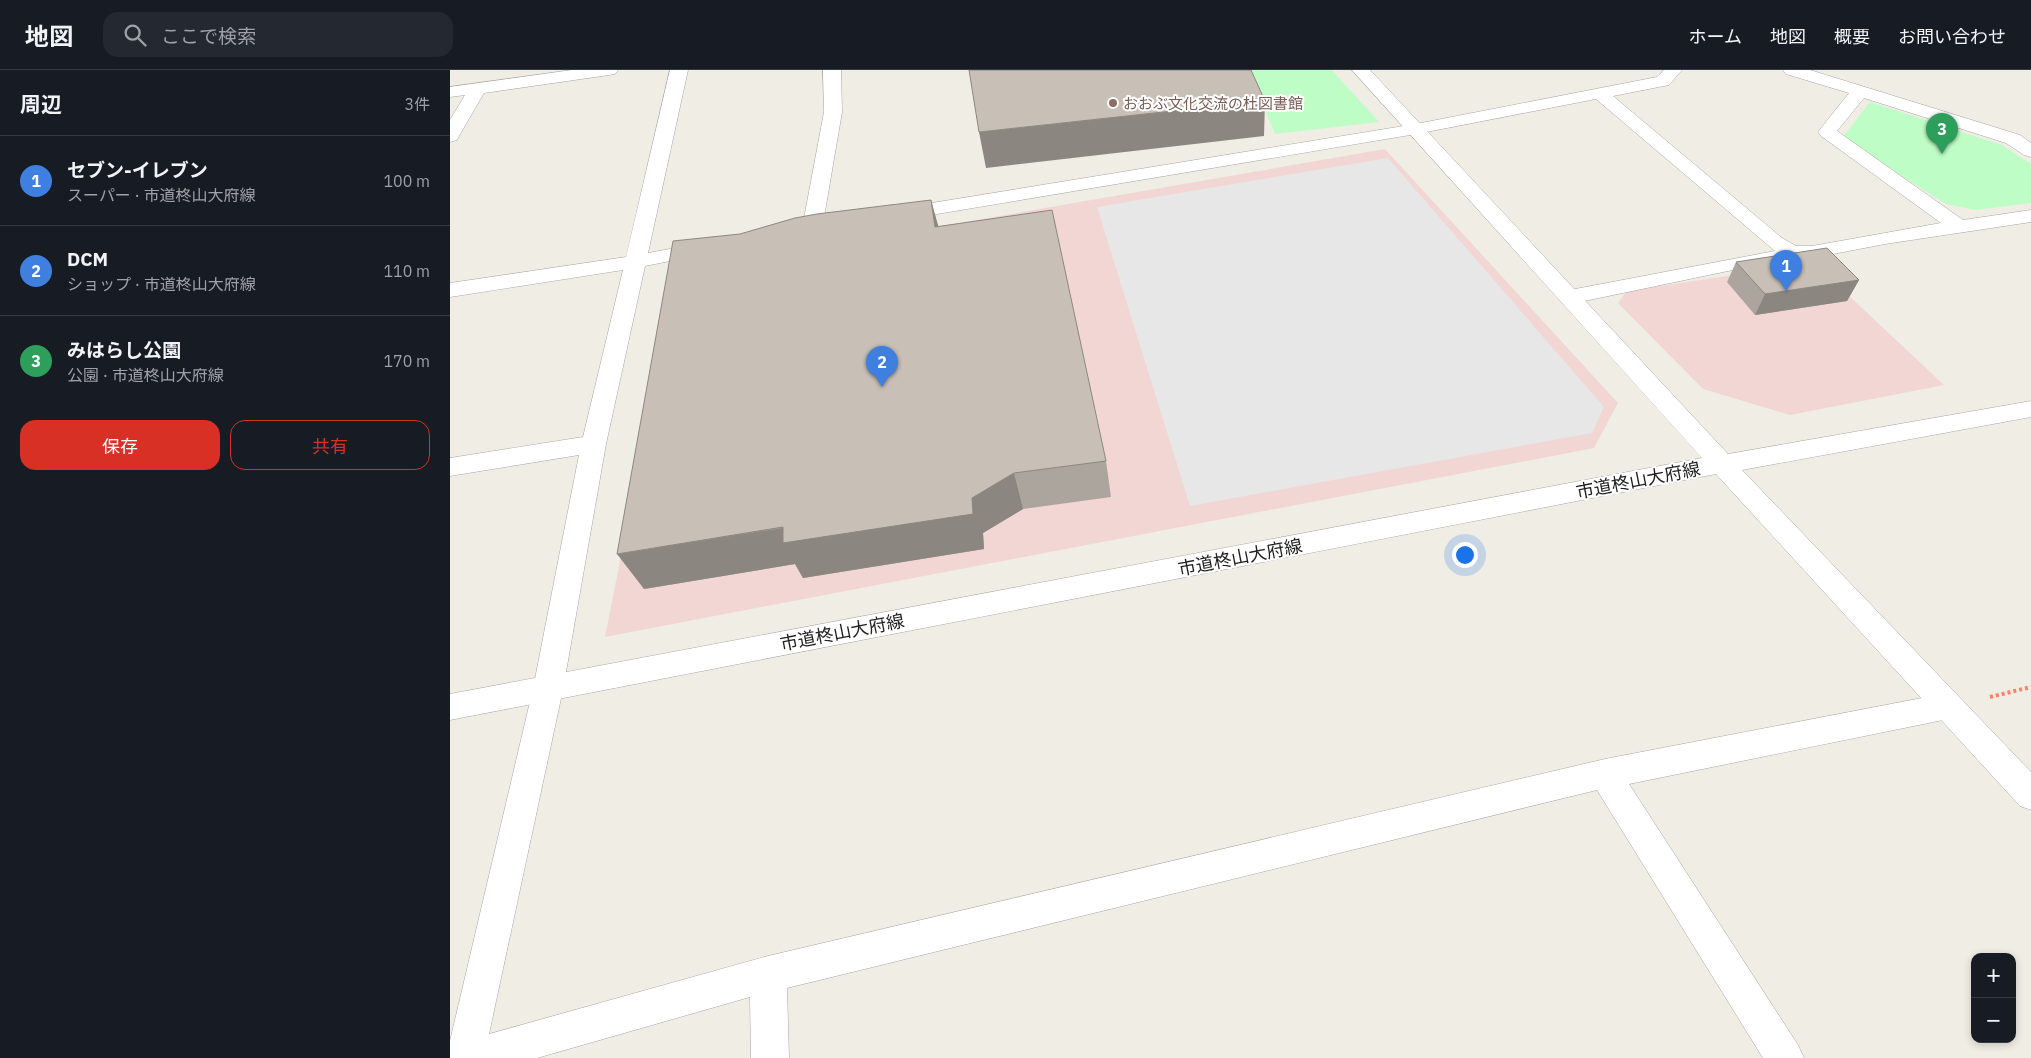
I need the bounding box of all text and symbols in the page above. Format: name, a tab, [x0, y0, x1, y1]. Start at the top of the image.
search box	[103, 12, 453, 57]
text: 地図	[25, 20, 73, 52]
icon: search	[121, 21, 149, 49]
text: ここで検索	[161, 24, 256, 48]
text: ホーム	[1689, 25, 1742, 48]
text: 地図	[1770, 25, 1806, 48]
text: 概要	[1834, 25, 1870, 48]
text: お問い合わせ	[1898, 25, 2006, 48]
text: 周辺	[20, 90, 62, 118]
text: 3件	[404, 94, 430, 114]
place label: おおぶ文化交流の杜図書館	[1123, 94, 1303, 113]
marker: おおぶ文化交流の杜図書館	[1107, 97, 1119, 109]
pin: 3	[1926, 113, 1958, 154]
text: セブン-イレブン	[67, 158, 208, 182]
text: 1	[31, 171, 41, 191]
text: 100 m	[383, 171, 430, 191]
text: スーパー · 市道柊山大府線	[67, 185, 256, 205]
text: DCM	[67, 247, 108, 271]
pin: 1	[1770, 250, 1802, 291]
text: 2	[31, 261, 41, 281]
text: 110 m	[383, 261, 430, 281]
text: ショップ · 市道柊山大府線	[67, 274, 256, 294]
text: みはらし公園	[67, 338, 181, 362]
pin: 2	[866, 346, 898, 387]
text: 3	[31, 351, 41, 371]
text: 170 m	[383, 351, 430, 371]
text: 公園 · 市道柊山大府線	[67, 365, 224, 385]
button: 保存	[20, 420, 220, 470]
button: 共有	[230, 420, 430, 470]
street label: 市道柊山大府線	[1574, 457, 1702, 503]
street label: 市道柊山大府線	[1176, 534, 1304, 580]
your location	[1452, 542, 1478, 568]
street label: 市道柊山大府線	[778, 609, 906, 655]
map controls	[1971, 953, 2016, 1043]
button: +	[1971, 953, 2016, 998]
button: −	[1971, 998, 2016, 1043]

